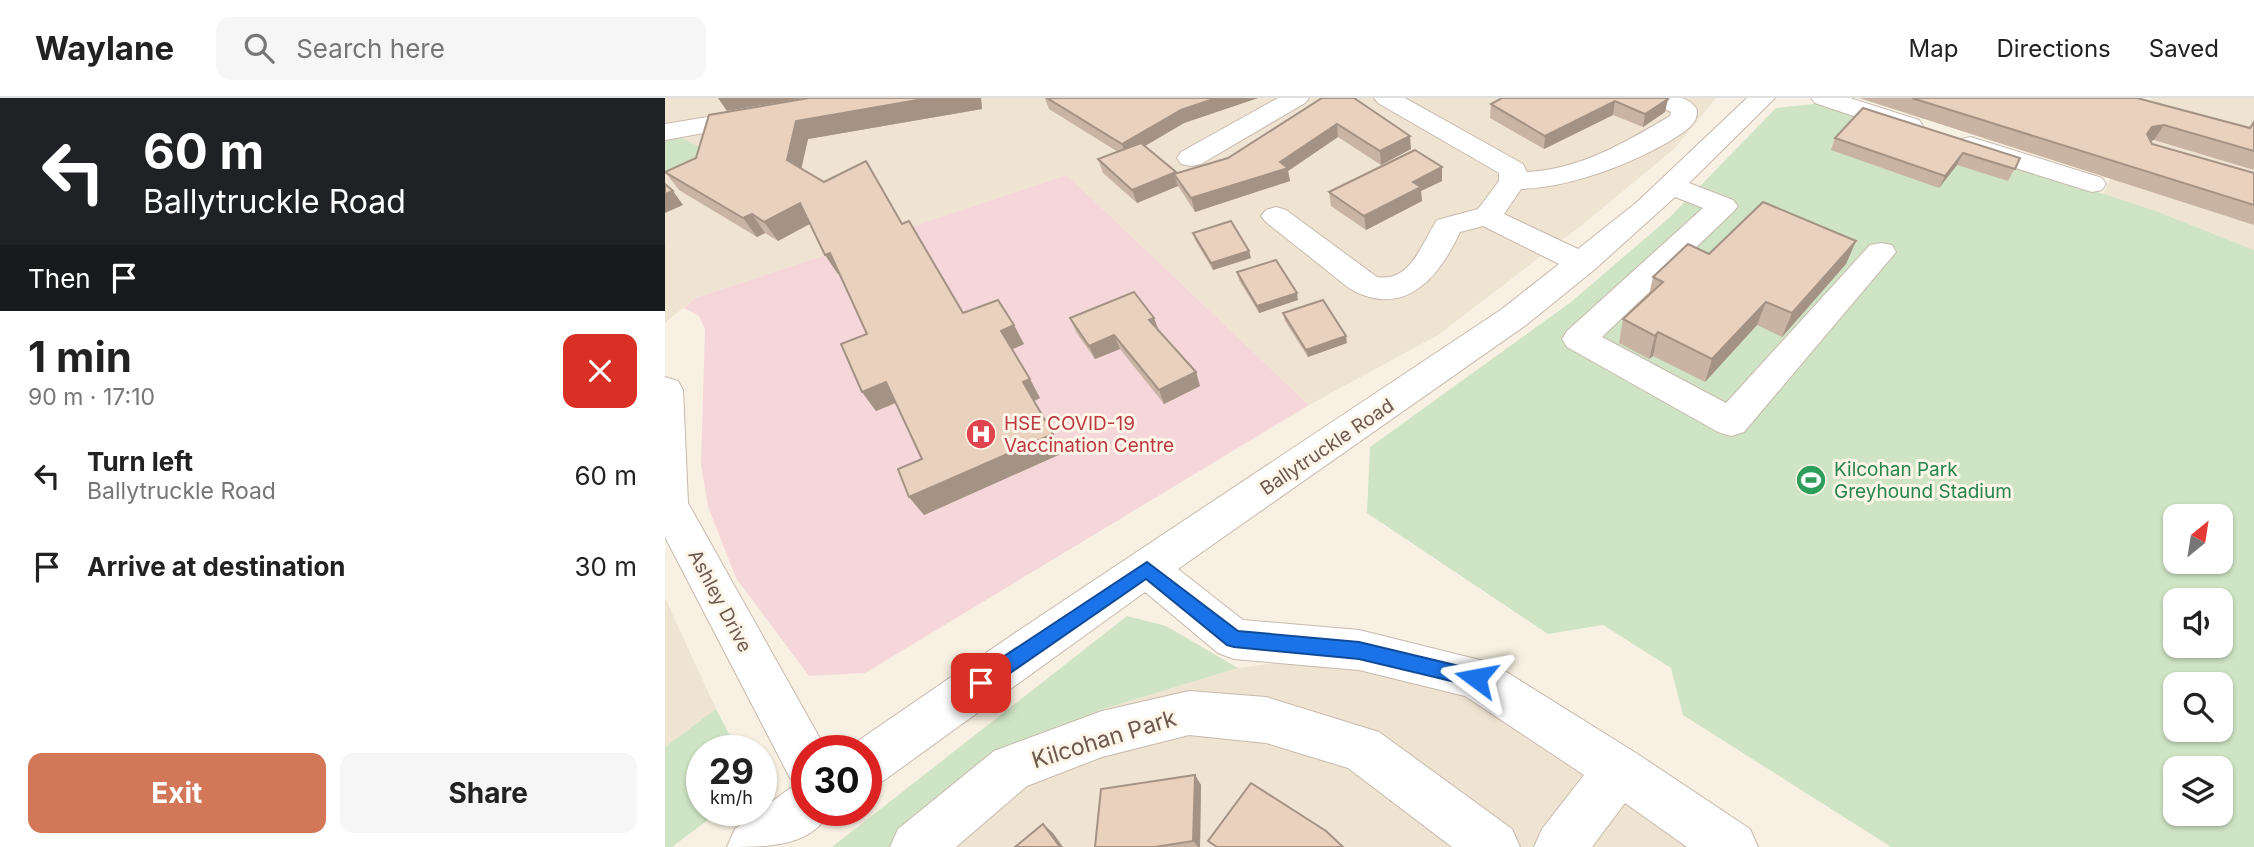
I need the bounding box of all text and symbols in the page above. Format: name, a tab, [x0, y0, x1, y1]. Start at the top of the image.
search box	[216, 17, 706, 80]
text: Waylane	[35, 28, 174, 68]
icon: search	[240, 29, 278, 67]
text: Search here	[296, 33, 445, 64]
text: Map	[1909, 34, 1958, 63]
text: Directions	[1996, 34, 2111, 63]
text: Saved	[2149, 34, 2219, 63]
text: 60 m	[143, 122, 264, 181]
icon: left	[28, 126, 119, 217]
text: Ballytruckle Road	[143, 182, 406, 221]
icon: arrive	[105, 259, 143, 297]
text: Then	[28, 263, 91, 294]
text: 1 min	[28, 331, 132, 382]
button: close	[563, 334, 637, 408]
text: 90 m · 17:10	[28, 383, 155, 411]
street label: Ballytruckle Road	[1256, 394, 1398, 500]
place label: HSE COVID-19 Vaccination Centre	[1004, 412, 1174, 457]
hospital icon: HSE COVID-19 Vaccination Centre	[964, 417, 998, 451]
text: Turn left	[87, 446, 193, 477]
icon: left	[28, 457, 66, 495]
place label: Kilcohan Park Greyhound Stadium	[1834, 458, 2012, 503]
text: 60 m	[574, 460, 637, 491]
sports icon: Kilcohan Park Greyhound Stadium	[1794, 463, 1828, 497]
text: Ballytruckle Road	[87, 477, 276, 505]
north arrow	[2163, 504, 2233, 574]
map controls	[2163, 504, 2233, 826]
street label: Ashley Drive	[683, 546, 757, 656]
icon: arrive	[28, 548, 66, 586]
text: Arrive at destination	[87, 551, 346, 582]
text: 30 m	[574, 551, 637, 582]
button: sound	[2163, 588, 2233, 658]
position arrow	[1439, 641, 1513, 715]
pin	[951, 653, 1011, 713]
icon: arrive	[962, 664, 1000, 702]
button: search	[2163, 672, 2233, 742]
street label: Kilcohan Park	[1028, 704, 1180, 774]
speed limit sign: 30	[791, 735, 882, 826]
text: 29	[709, 750, 754, 792]
button: Exit	[28, 753, 326, 833]
button: Share	[340, 753, 637, 833]
button: layers	[2163, 756, 2233, 826]
text: km/h	[710, 787, 753, 808]

